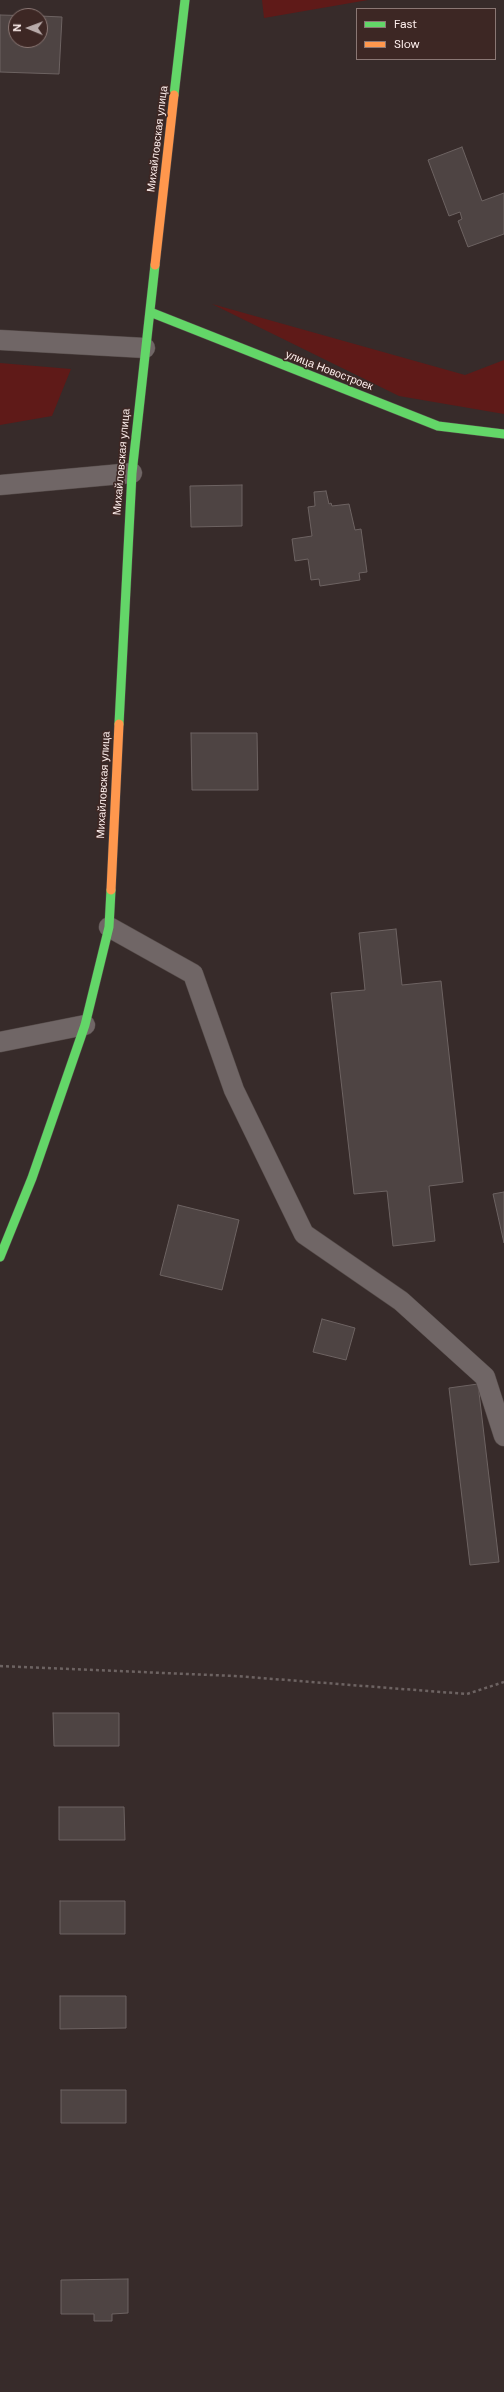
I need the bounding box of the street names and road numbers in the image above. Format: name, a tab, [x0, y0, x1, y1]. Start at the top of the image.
street label: Михайловская улица	[145, 85, 171, 193]
street label: улица Новостроек	[283, 348, 375, 394]
street label: Михайловская улица	[111, 408, 133, 516]
street label: Михайловская улица	[95, 731, 113, 839]

